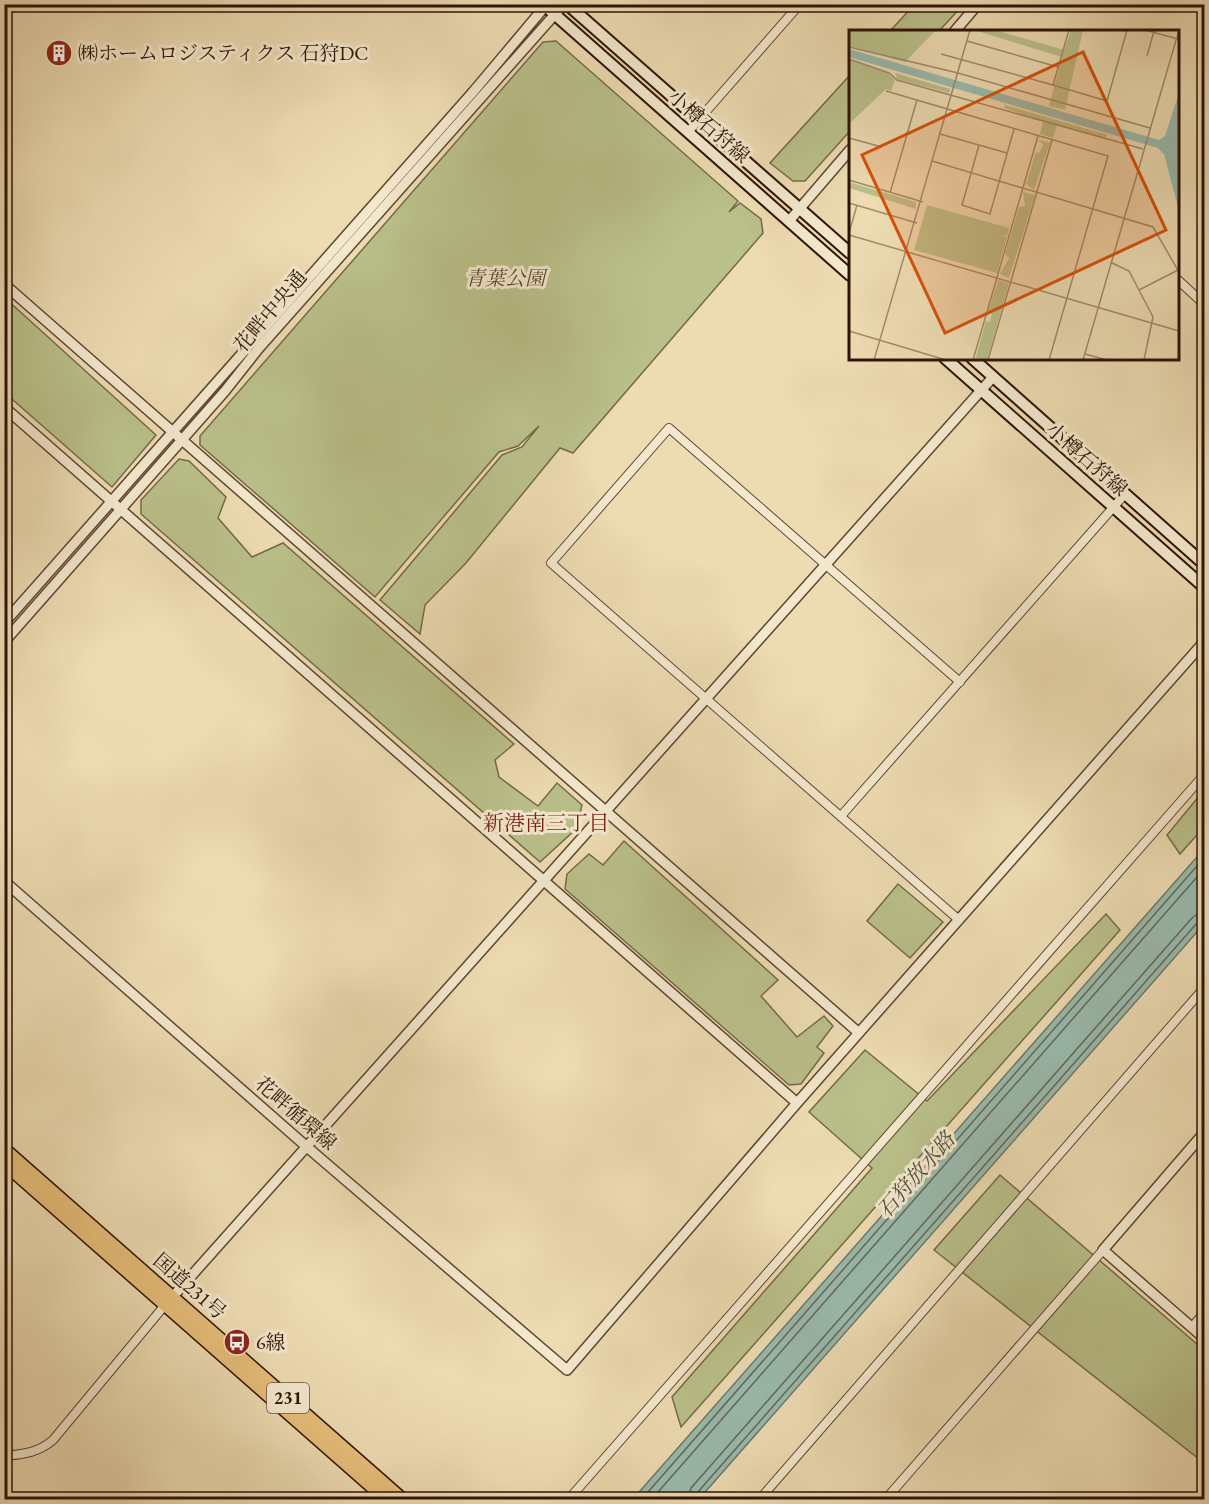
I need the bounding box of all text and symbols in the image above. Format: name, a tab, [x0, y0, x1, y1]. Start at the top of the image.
inset map	[849, 30, 1179, 360]
building icon: ㈱ホームロジスティクス 石狩DC	[44, 38, 74, 68]
place label: ㈱ホームロジスティクス 石狩DC	[78, 40, 368, 66]
street label: 小樽石狩線	[663, 83, 755, 169]
street label: 花畔中央通	[228, 264, 312, 358]
park label: 青葉公園	[465, 265, 548, 291]
street label: 小樽石狩線	[1041, 416, 1133, 502]
district label: 新港南三丁目	[483, 809, 609, 836]
street label: 花畔循環線	[250, 1070, 342, 1156]
water label: 石狩放水路	[871, 1125, 962, 1223]
street label: 国道231号	[148, 1247, 232, 1325]
bus stop icon: 6線	[222, 1327, 252, 1357]
place label: 6線	[256, 1329, 286, 1355]
road number: 231	[267, 1383, 309, 1413]

